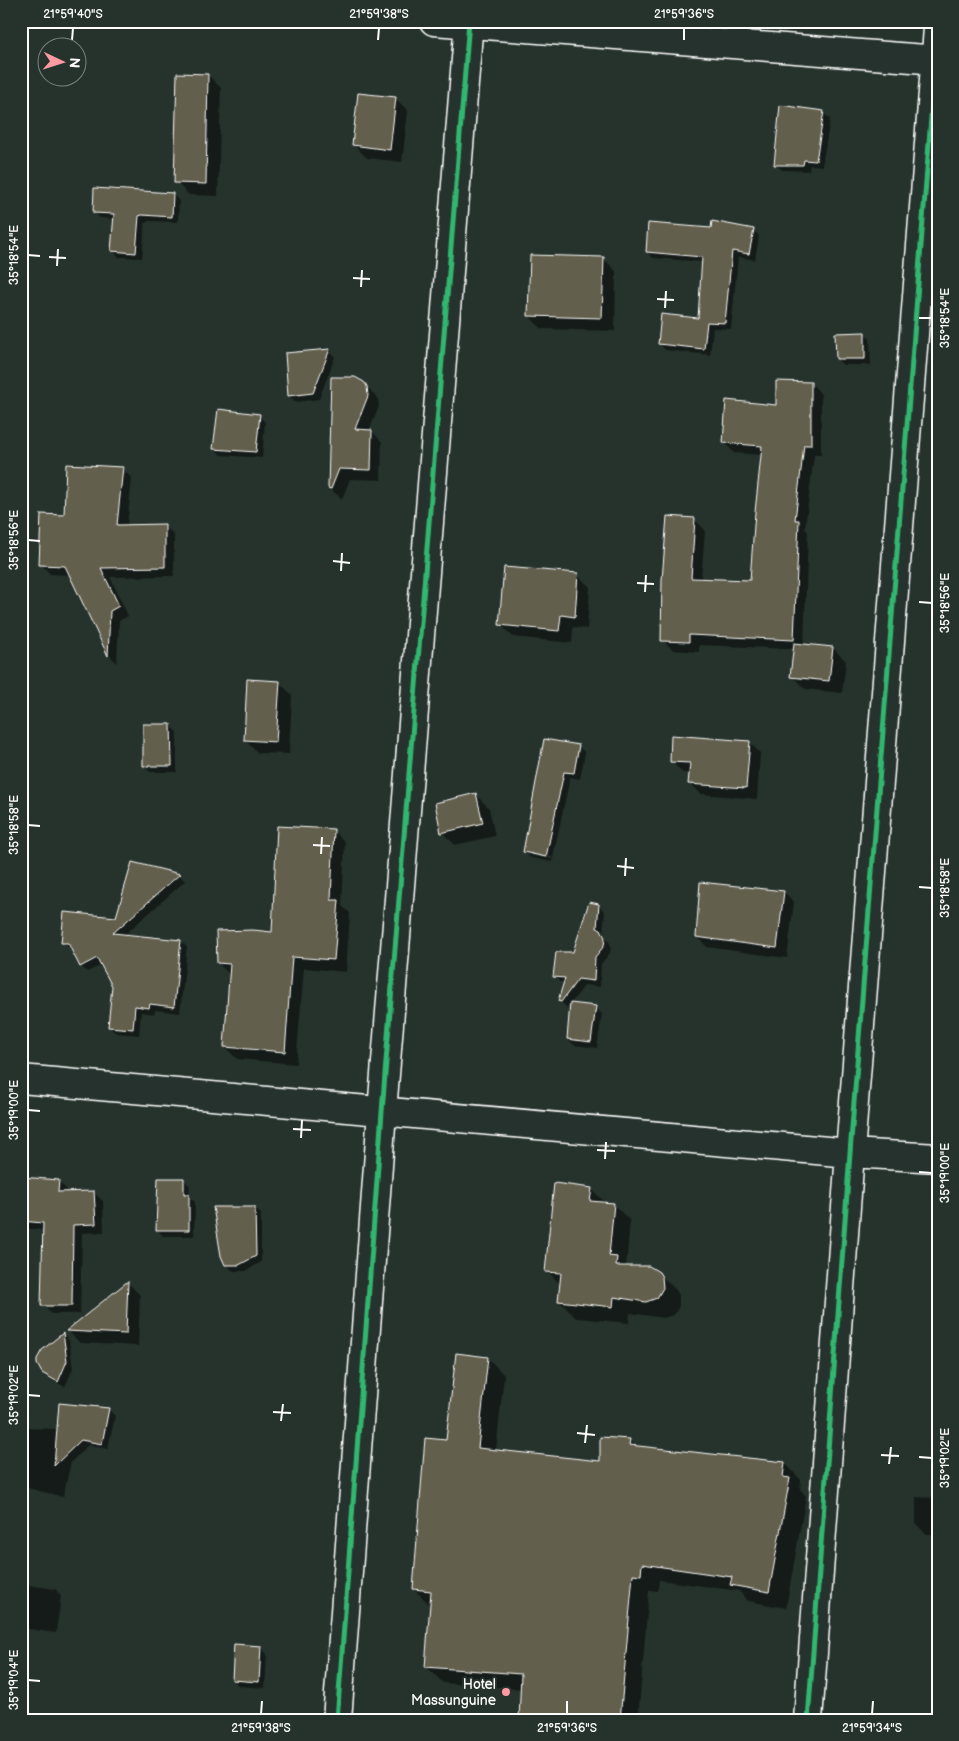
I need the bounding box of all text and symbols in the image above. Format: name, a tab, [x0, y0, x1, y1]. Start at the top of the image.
text: 21°59'40"S	[43, 7, 103, 22]
text: 21°59'38"S	[349, 7, 409, 22]
text: 21°59'36"S	[654, 7, 714, 22]
north arrow	[38, 38, 88, 88]
text: N	[66, 57, 83, 69]
text: 35°18'54"E	[7, 225, 22, 285]
text: 35°18'54"E	[938, 288, 953, 348]
text: 35°18'56"E	[7, 510, 22, 570]
text: 35°18'56"E	[938, 573, 953, 633]
text: 35°18'58"E	[7, 795, 22, 855]
text: 35°18'58"E	[938, 858, 953, 918]
text: 35°19'00"E	[7, 1080, 22, 1140]
text: 35°19'00"E	[938, 1143, 953, 1203]
text: 35°19'02"E	[7, 1365, 22, 1425]
text: 35°19'02"E	[938, 1428, 953, 1488]
text: 35°19'04"E	[7, 1650, 22, 1710]
place label: Hotel Massunguine	[411, 1676, 496, 1709]
marker: Hotel Massunguine	[500, 1686, 512, 1698]
text: 21°59'38"S	[231, 1721, 291, 1736]
text: 21°59'36"S	[537, 1721, 597, 1736]
text: 21°59'34"S	[842, 1721, 902, 1736]

